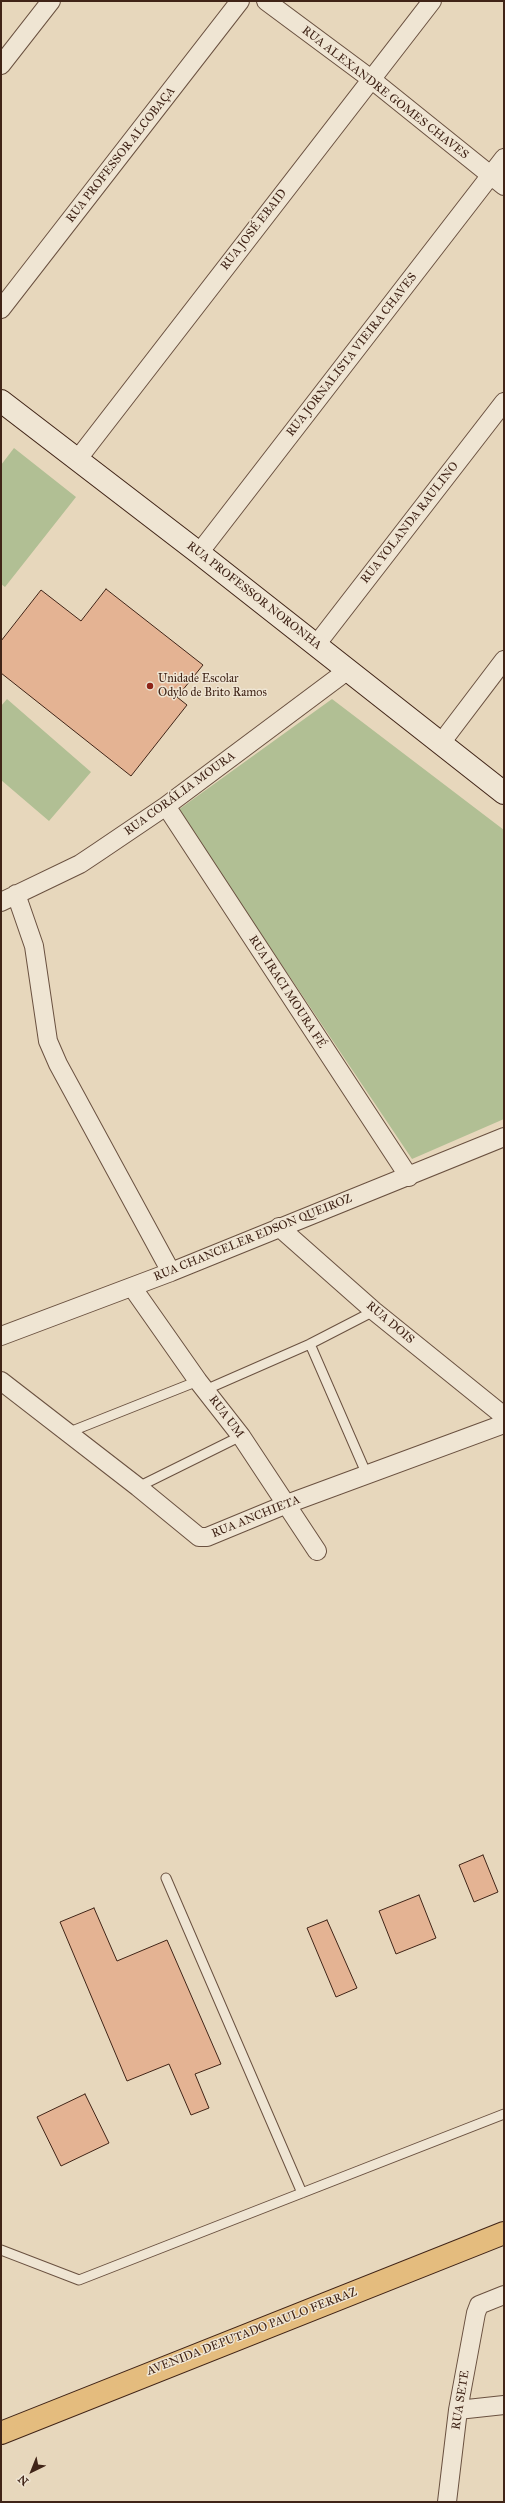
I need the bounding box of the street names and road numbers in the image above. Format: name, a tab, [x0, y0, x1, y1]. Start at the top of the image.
street label: RUA ALEXANDRE GOMES CHAVES	[299, 23, 471, 163]
street label: RUA PROFESSOR ALCOBAÇA	[64, 84, 178, 226]
street label: RUA JOSÉ EBAID	[218, 187, 290, 273]
street label: RUA JORNALISTA VIEIRA CHAVES	[284, 270, 420, 440]
street label: RUA YOLANDA RAULINO	[358, 459, 462, 587]
street label: RUA PROFESSOR NORONHA	[184, 539, 324, 653]
street label: RUA CORÁLIA MOURA	[122, 749, 238, 839]
street label: RUA IRACI MOURA FÉ	[245, 933, 329, 1051]
street label: RUA CHANCELER EDSON QUEIROZ	[152, 1191, 354, 1285]
street label: RUA DOIS	[363, 1299, 417, 1347]
street label: RUA UM	[205, 1393, 247, 1441]
street label: RUA ANCHIETA	[210, 1493, 302, 1541]
street label: AVENIDA DEPUTADO PAULO FERRAZ	[145, 2285, 359, 2379]
street label: RUA SETE	[449, 2369, 473, 2431]

